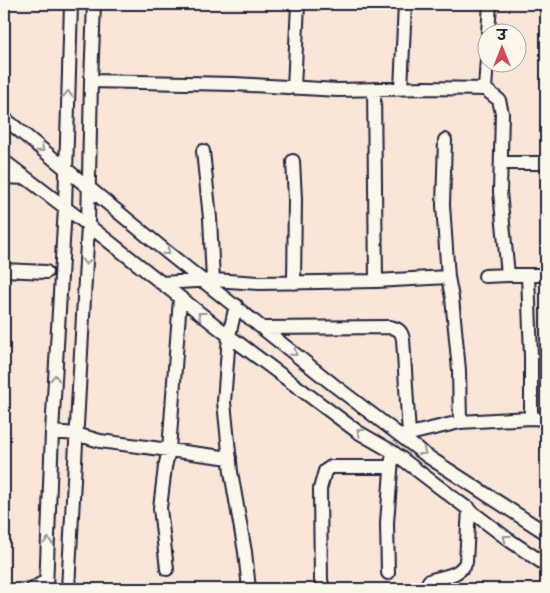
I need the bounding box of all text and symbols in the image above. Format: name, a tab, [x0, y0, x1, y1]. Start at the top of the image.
north arrow	[478, 22, 528, 72]
text: उ	[495, 27, 508, 44]
one-way arrow	[63, 89, 73, 97]
one-way arrow	[36, 143, 45, 152]
one-way arrow	[161, 246, 170, 254]
one-way arrow	[81, 259, 92, 267]
one-way arrow	[197, 312, 207, 321]
one-way arrow	[288, 347, 297, 355]
one-way arrow	[50, 374, 61, 382]
one-way arrow	[357, 429, 366, 438]
one-way arrow	[417, 446, 427, 455]
one-way arrow	[503, 535, 512, 543]
one-way arrow	[42, 536, 53, 544]

